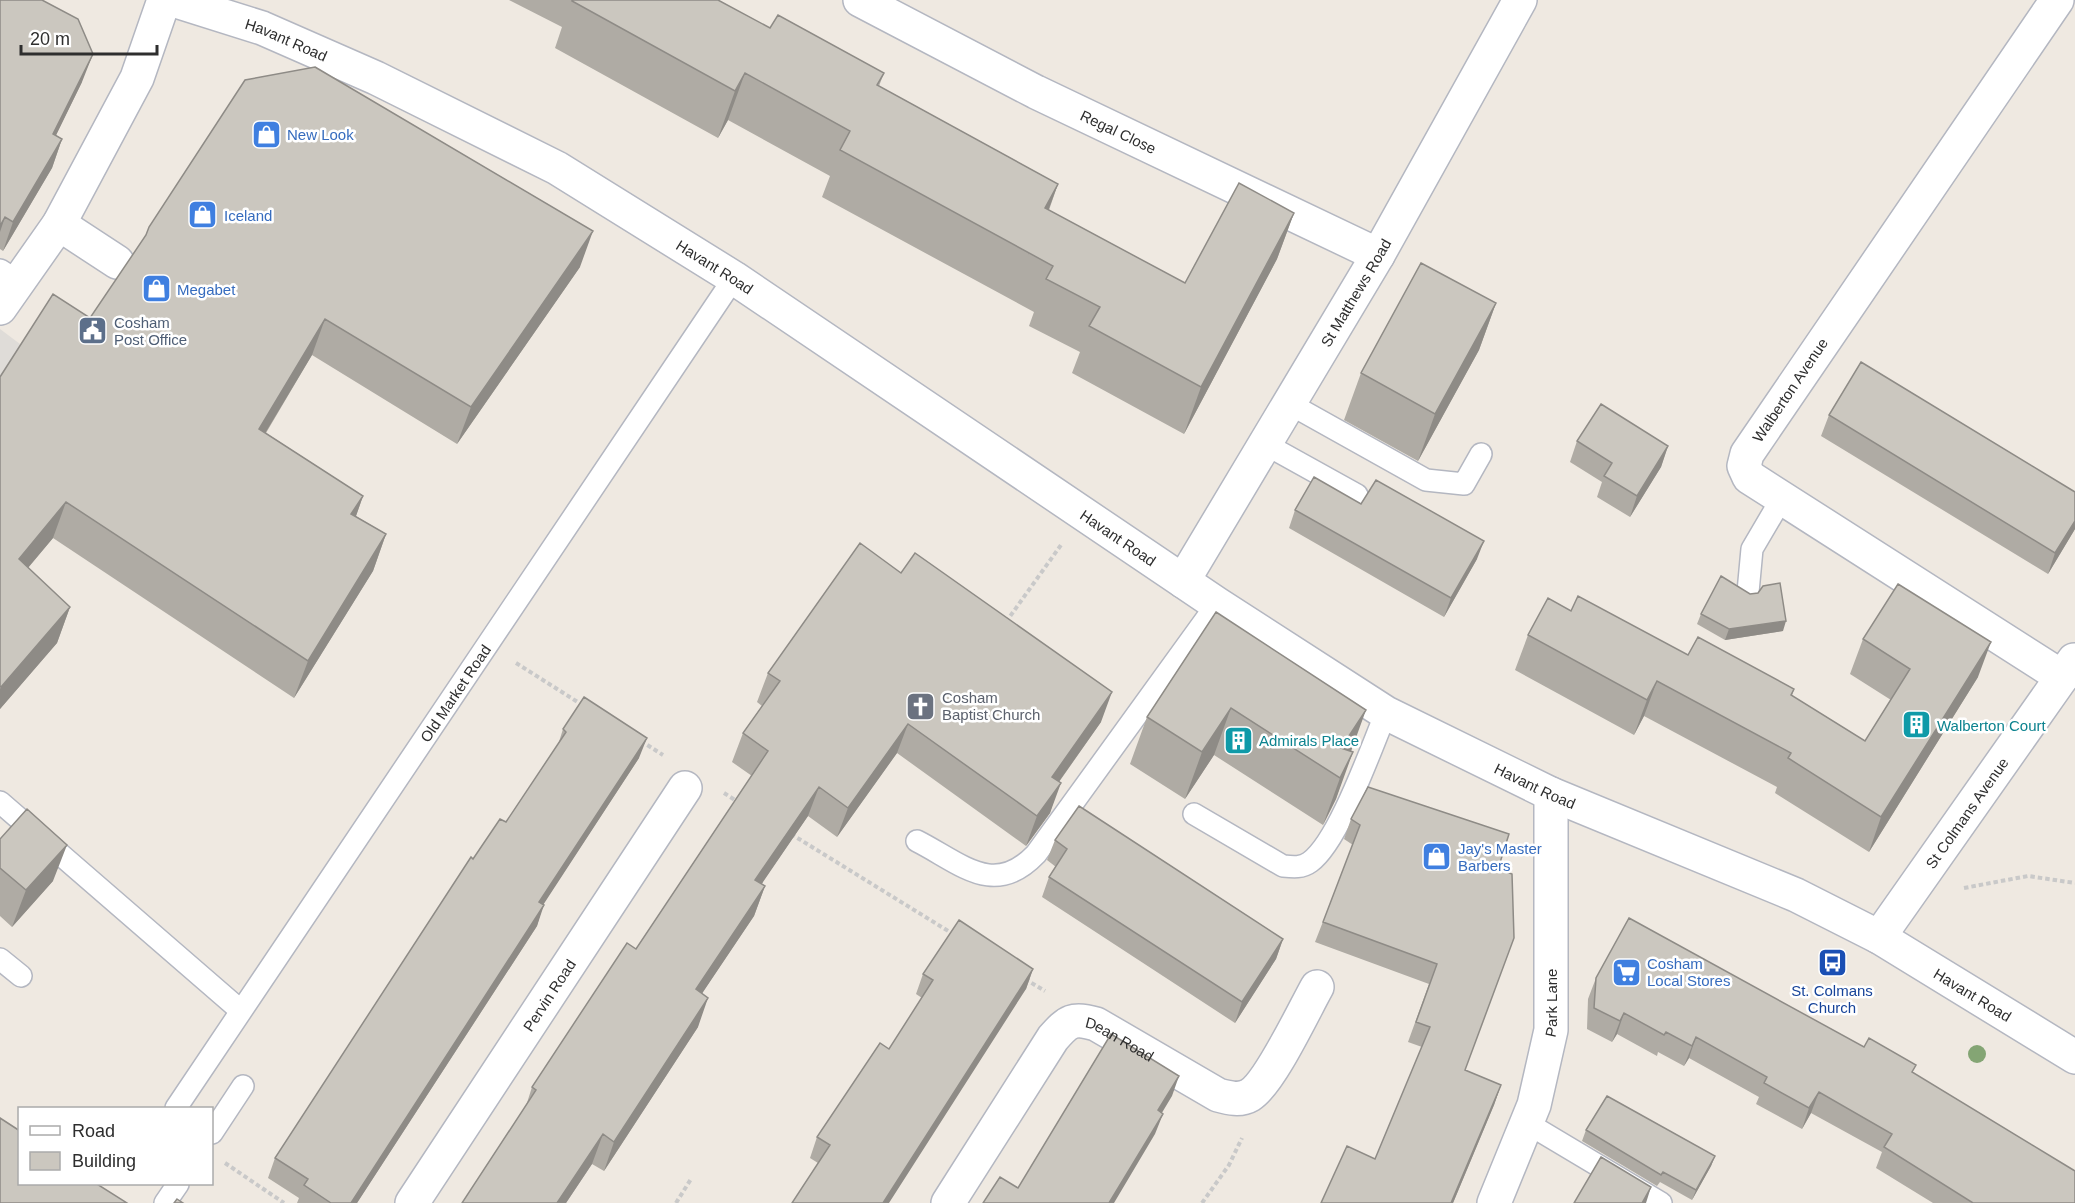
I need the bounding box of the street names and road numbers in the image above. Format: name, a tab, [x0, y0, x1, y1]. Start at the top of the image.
street label: Havant Road	[243, 15, 330, 64]
street label: Regal Close	[1078, 106, 1159, 157]
street label: Havant Road	[673, 236, 757, 297]
street label: St Matthews Road	[1317, 236, 1394, 350]
street label: Walberton Avenue	[1749, 335, 1831, 445]
street label: Havant Road	[1077, 506, 1159, 569]
street label: Old Market Road	[416, 641, 494, 745]
street label: St Colmans Avenue	[1922, 754, 2011, 871]
street label: Havant Road	[1492, 759, 1578, 812]
street label: Pervin Road	[519, 956, 579, 1034]
street label: Havant Road	[1931, 964, 2015, 1025]
street label: Park Lane	[1541, 969, 1560, 1039]
street label: Dean Road	[1084, 1013, 1157, 1064]

